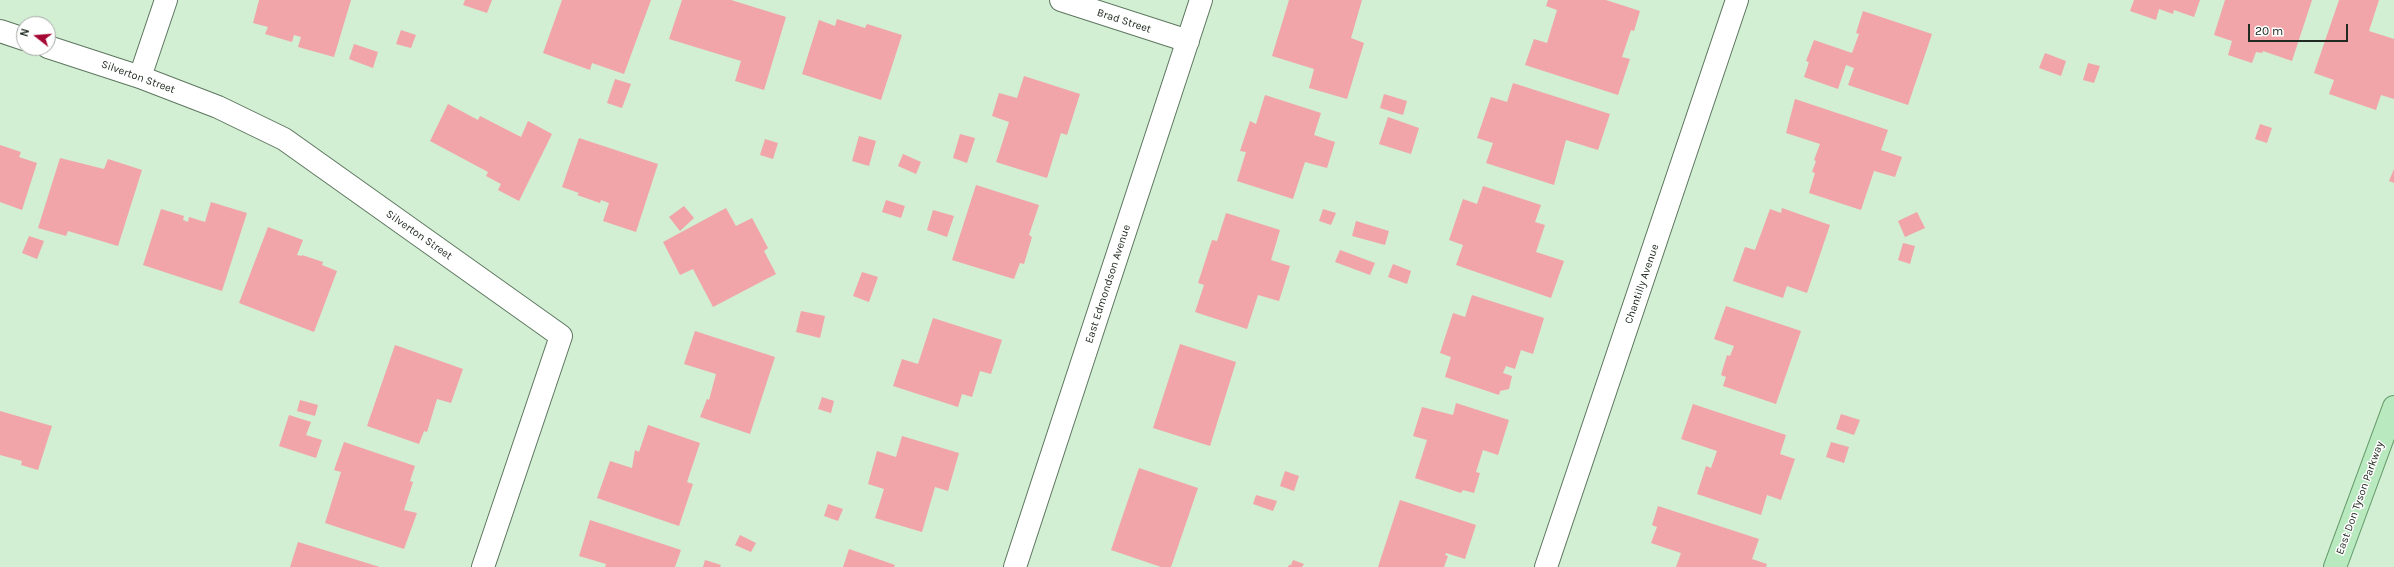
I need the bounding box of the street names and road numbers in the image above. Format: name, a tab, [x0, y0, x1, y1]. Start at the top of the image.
street label: Brad Street	[1095, 6, 1153, 36]
street label: Silverton Street	[99, 58, 177, 96]
street label: Silverton Street	[383, 207, 455, 263]
street label: East Edmondson Avenue	[1083, 223, 1133, 345]
street label: Chantilly Avenue	[1622, 242, 1662, 326]
street label: East Don Tyson Parkway	[2333, 440, 2387, 556]

